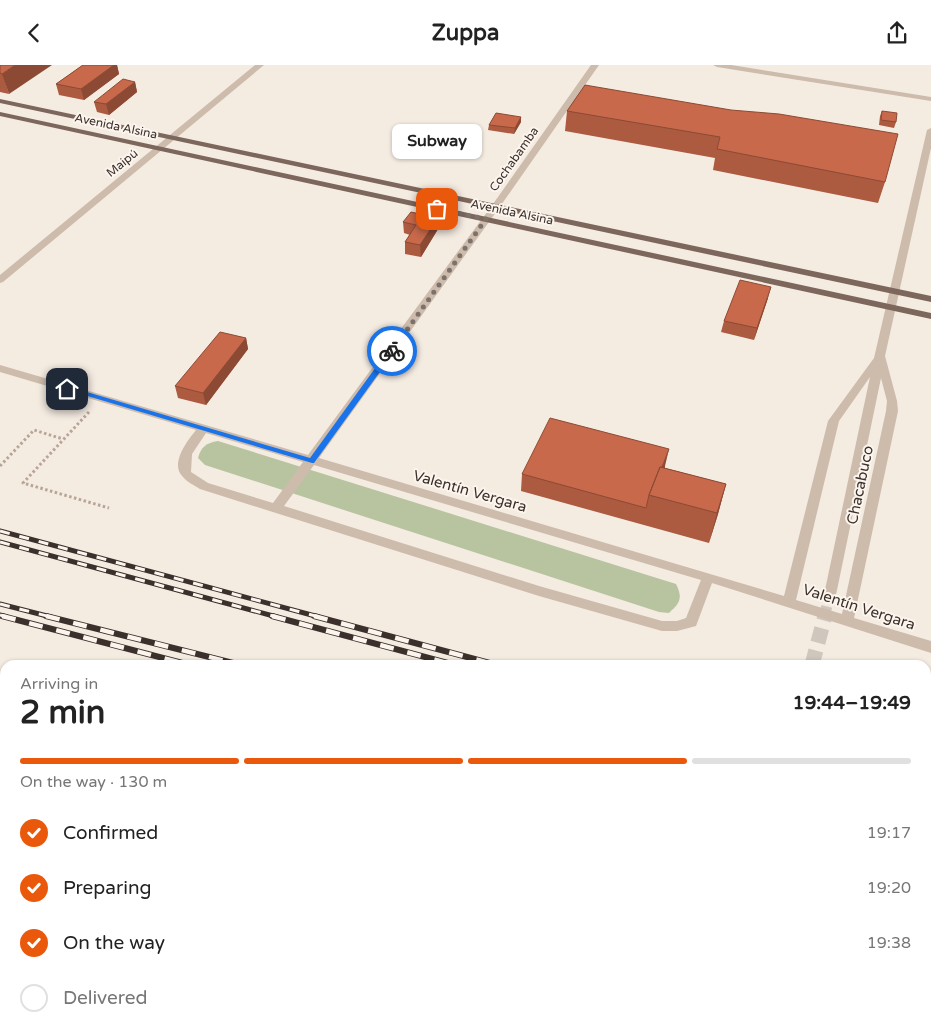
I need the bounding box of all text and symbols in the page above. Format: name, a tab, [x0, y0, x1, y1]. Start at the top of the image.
icon: back	[20, 19, 48, 47]
icon: share	[883, 19, 911, 47]
text: Zuppa	[432, 20, 499, 46]
street label: Avenida Alsina	[73, 110, 159, 142]
callout: Subway	[392, 124, 482, 159]
street label: Cochabamba	[487, 124, 541, 194]
text: Subway	[407, 131, 467, 151]
street label: Maipú	[104, 146, 140, 180]
pin	[416, 188, 458, 230]
icon: bag	[423, 195, 451, 223]
street label: Avenida Alsina	[469, 196, 555, 228]
courier	[367, 326, 417, 376]
icon: bike	[378, 337, 406, 365]
pin	[46, 368, 88, 410]
icon: home	[53, 375, 81, 403]
street label: Chacabuco	[843, 444, 877, 526]
street label: Valentín Vergara	[411, 466, 529, 516]
street label: Valentín Vergara	[800, 580, 918, 634]
text: Arriving in	[20, 674, 98, 694]
text: 19:44–19:49	[792, 692, 911, 714]
text: 2 min	[20, 694, 105, 732]
text: On the way · 130 m	[20, 772, 167, 792]
icon: check	[20, 819, 48, 847]
text: Confirmed	[63, 822, 158, 844]
text: 19:17	[867, 823, 911, 843]
icon: check	[20, 874, 48, 902]
text: Preparing	[63, 877, 152, 899]
text: 19:20	[867, 878, 911, 898]
icon: check	[20, 929, 48, 957]
text: On the way	[63, 932, 165, 954]
text: 19:38	[867, 933, 911, 953]
text: Delivered	[63, 987, 148, 1009]

